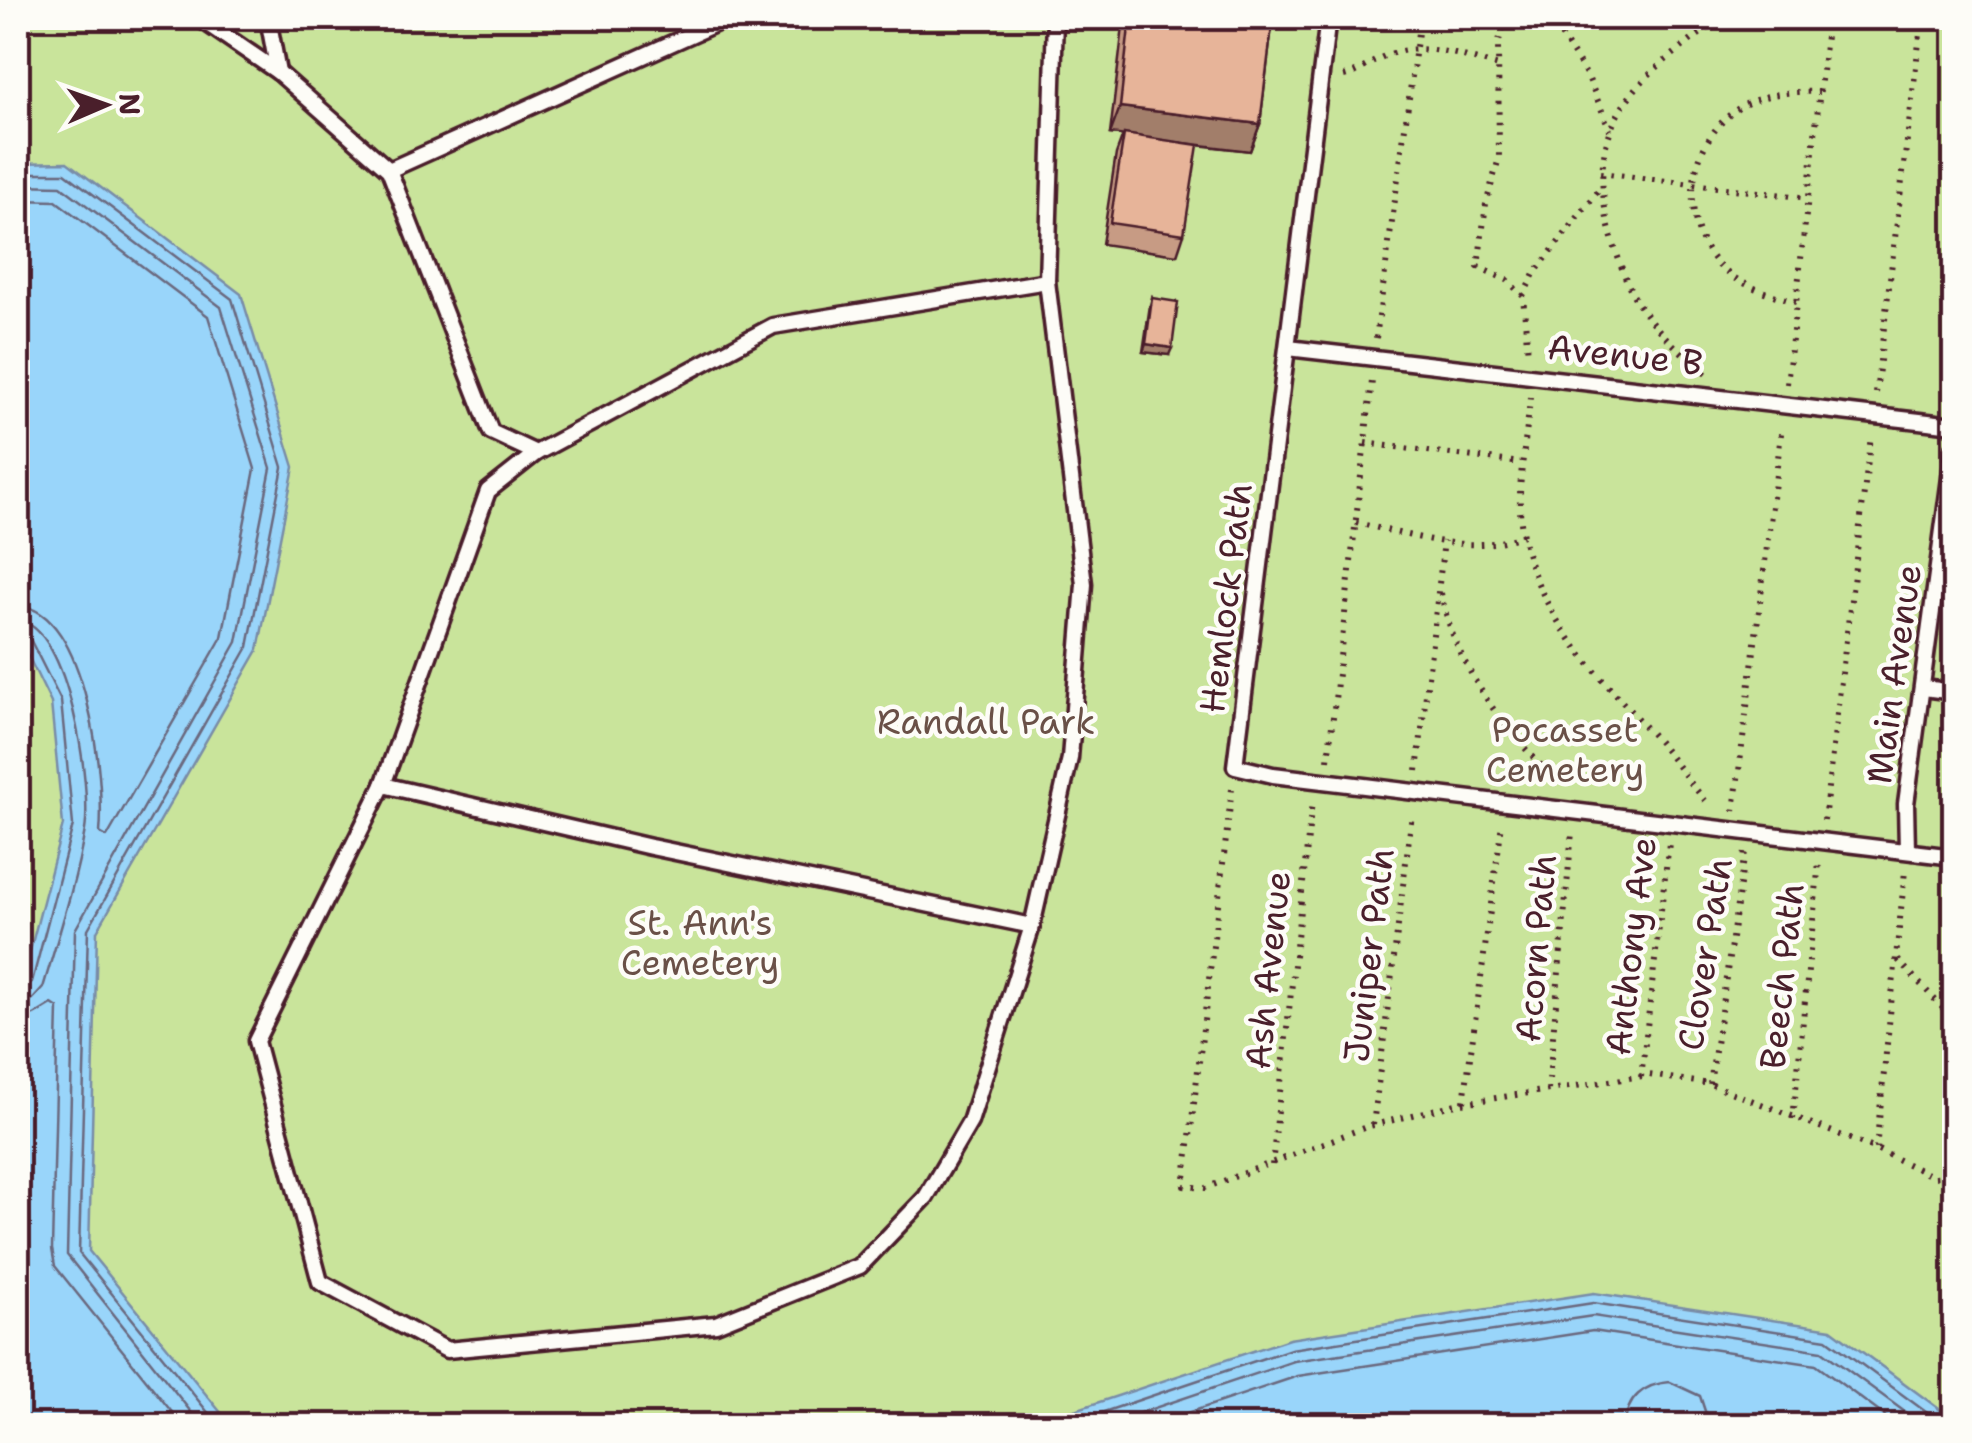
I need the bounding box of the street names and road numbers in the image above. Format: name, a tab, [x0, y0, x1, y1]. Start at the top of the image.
street label: Avenue B	[1545, 323, 1705, 386]
street label: Hemlock Path	[1188, 480, 1263, 716]
street label: Main Avenue	[1855, 561, 1932, 787]
street label: Anthony Ave	[1594, 834, 1667, 1058]
street label: Juniper Path	[1332, 845, 1405, 1065]
street label: Acorn Path	[1504, 852, 1567, 1044]
street label: Clover Path	[1666, 854, 1743, 1054]
street label: Ash Avenue	[1234, 868, 1301, 1071]
street label: Beech Path	[1748, 881, 1815, 1071]

